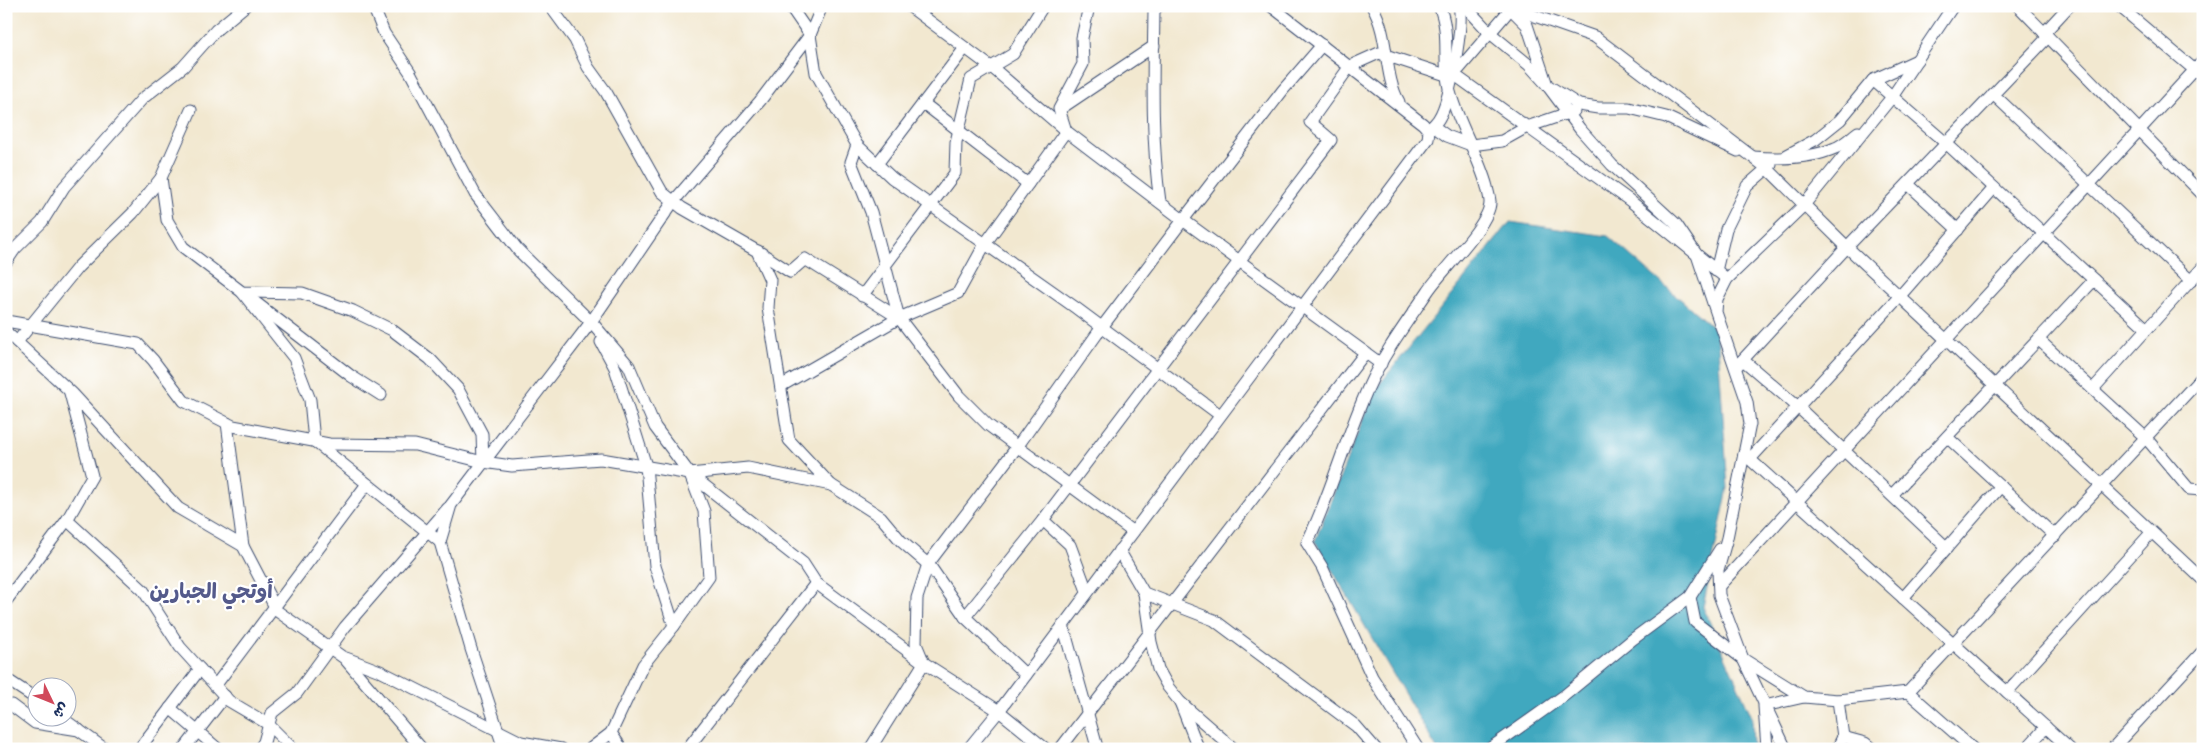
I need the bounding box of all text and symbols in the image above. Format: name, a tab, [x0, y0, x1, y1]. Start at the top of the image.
district label: أوتجي الجبارين	[149, 578, 273, 610]
north arrow	[28, 678, 78, 728]
text: ش	[48, 698, 71, 721]

